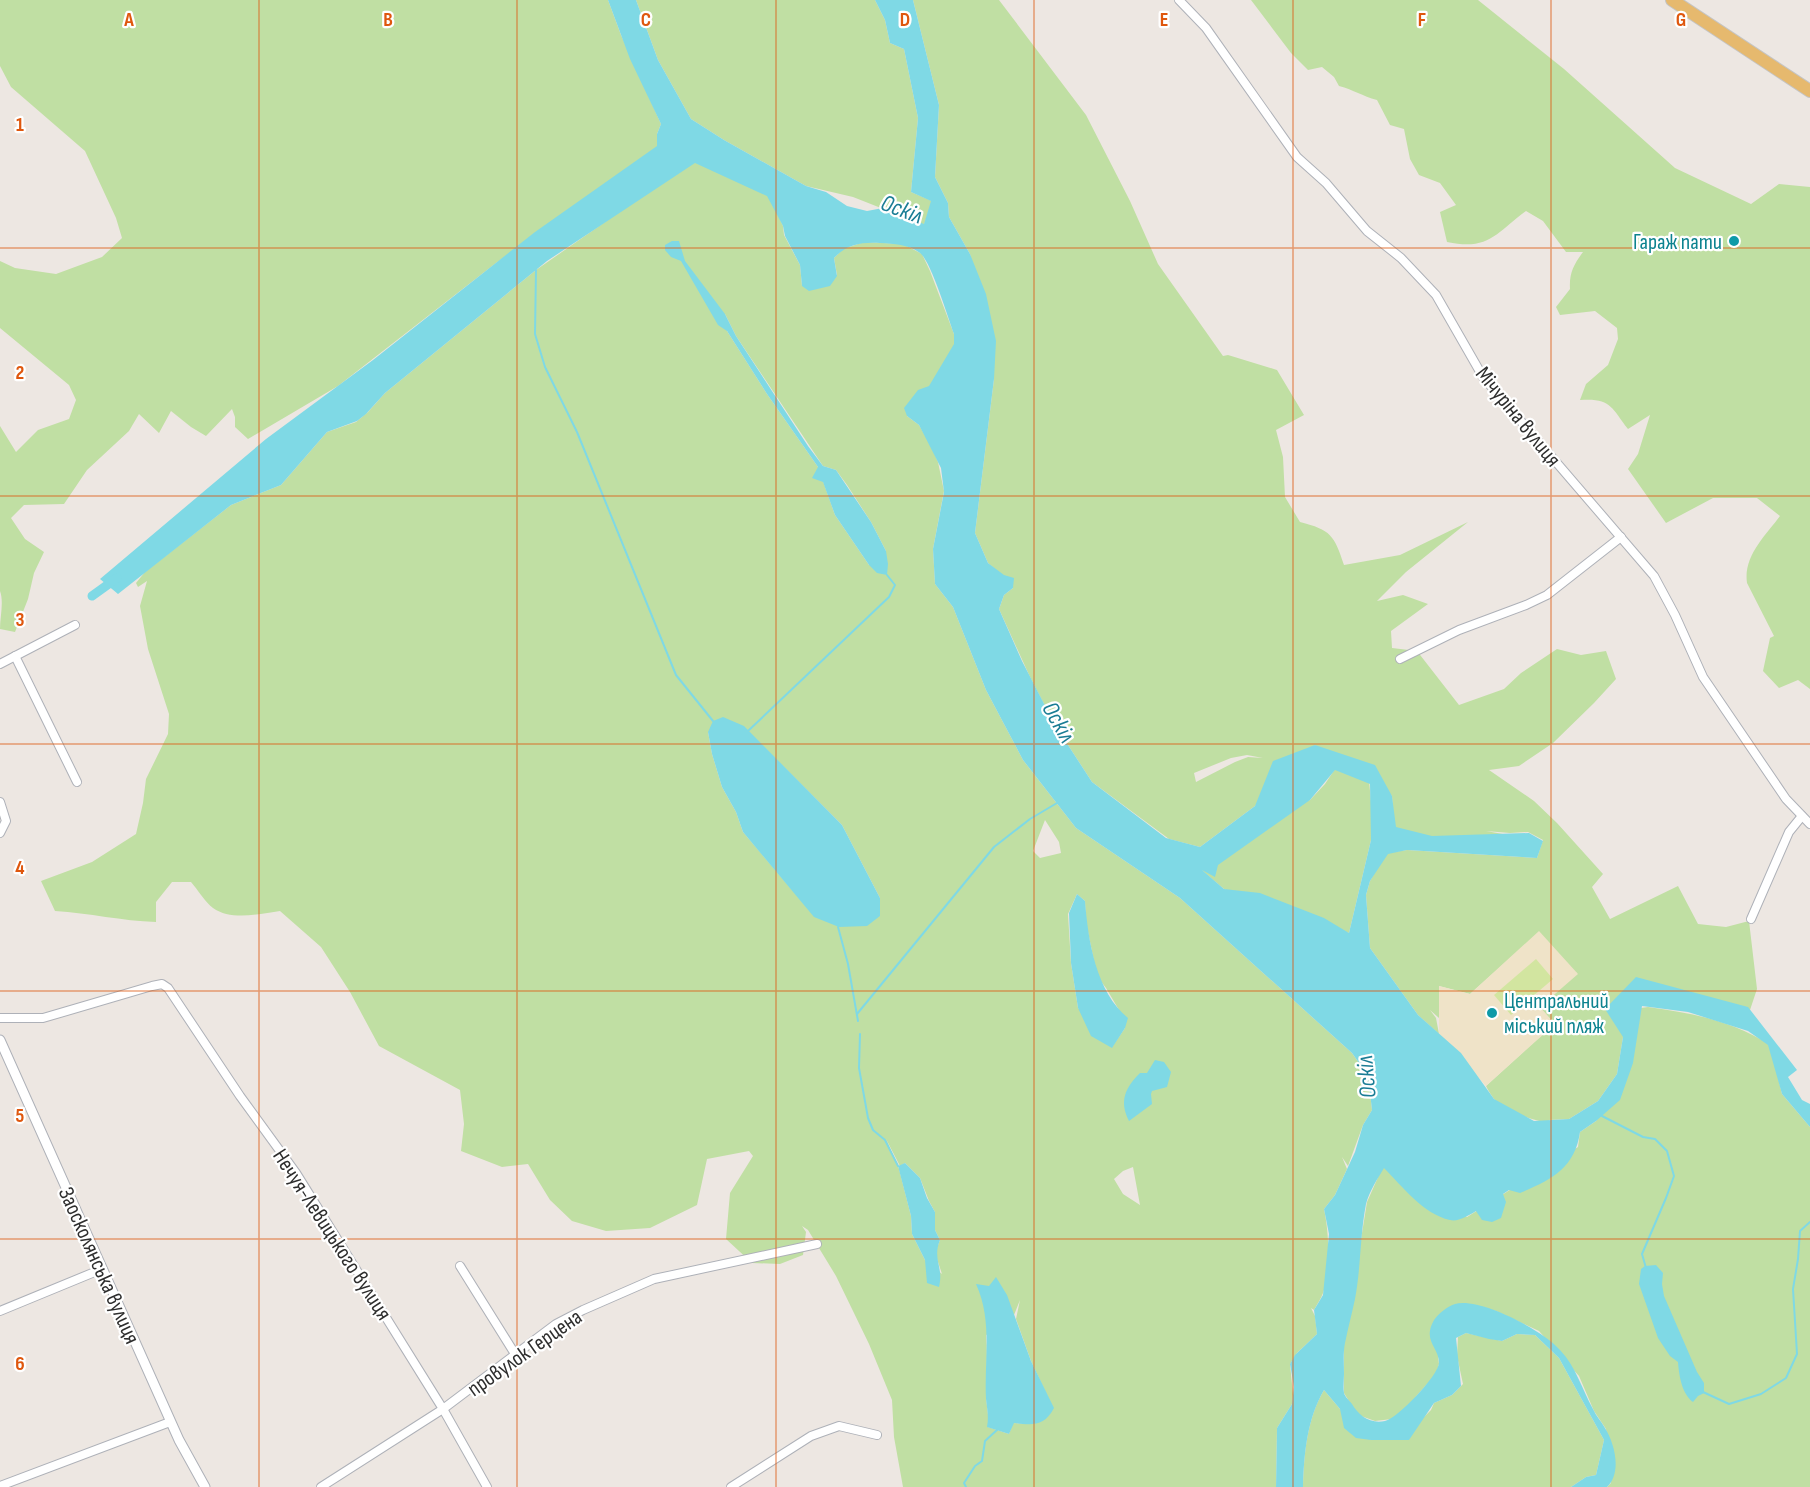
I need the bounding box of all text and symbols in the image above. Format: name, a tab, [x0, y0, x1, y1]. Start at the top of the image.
text: A	[123, 8, 134, 32]
text: B	[383, 8, 393, 32]
text: C	[641, 8, 651, 32]
text: D	[900, 8, 910, 32]
text: E	[1160, 8, 1168, 32]
text: F	[1418, 8, 1426, 32]
text: G	[1676, 8, 1686, 32]
text: 1	[16, 113, 24, 137]
water label: Оскіл	[877, 188, 927, 231]
place label: Гараж пати	[1633, 229, 1722, 256]
marker: Гараж пати	[1727, 234, 1741, 248]
text: 2	[16, 361, 24, 385]
street label: Мічуріна вулиця	[1469, 361, 1566, 473]
text: 3	[16, 608, 25, 632]
water label: Оскіл	[1035, 697, 1082, 748]
text: 4	[15, 856, 25, 880]
place label: Центральний міський пляж	[1504, 988, 1609, 1040]
marker: Центральний міський пляж	[1485, 1006, 1499, 1020]
water label: Оскіл	[1350, 1054, 1383, 1099]
text: 5	[16, 1104, 25, 1128]
street label: Нечуя-Левицького вулиця	[266, 1144, 397, 1325]
street label: Заосколянська вулиця	[52, 1183, 145, 1348]
street label: провулок Герцена	[462, 1304, 588, 1403]
text: 6	[15, 1352, 25, 1376]

